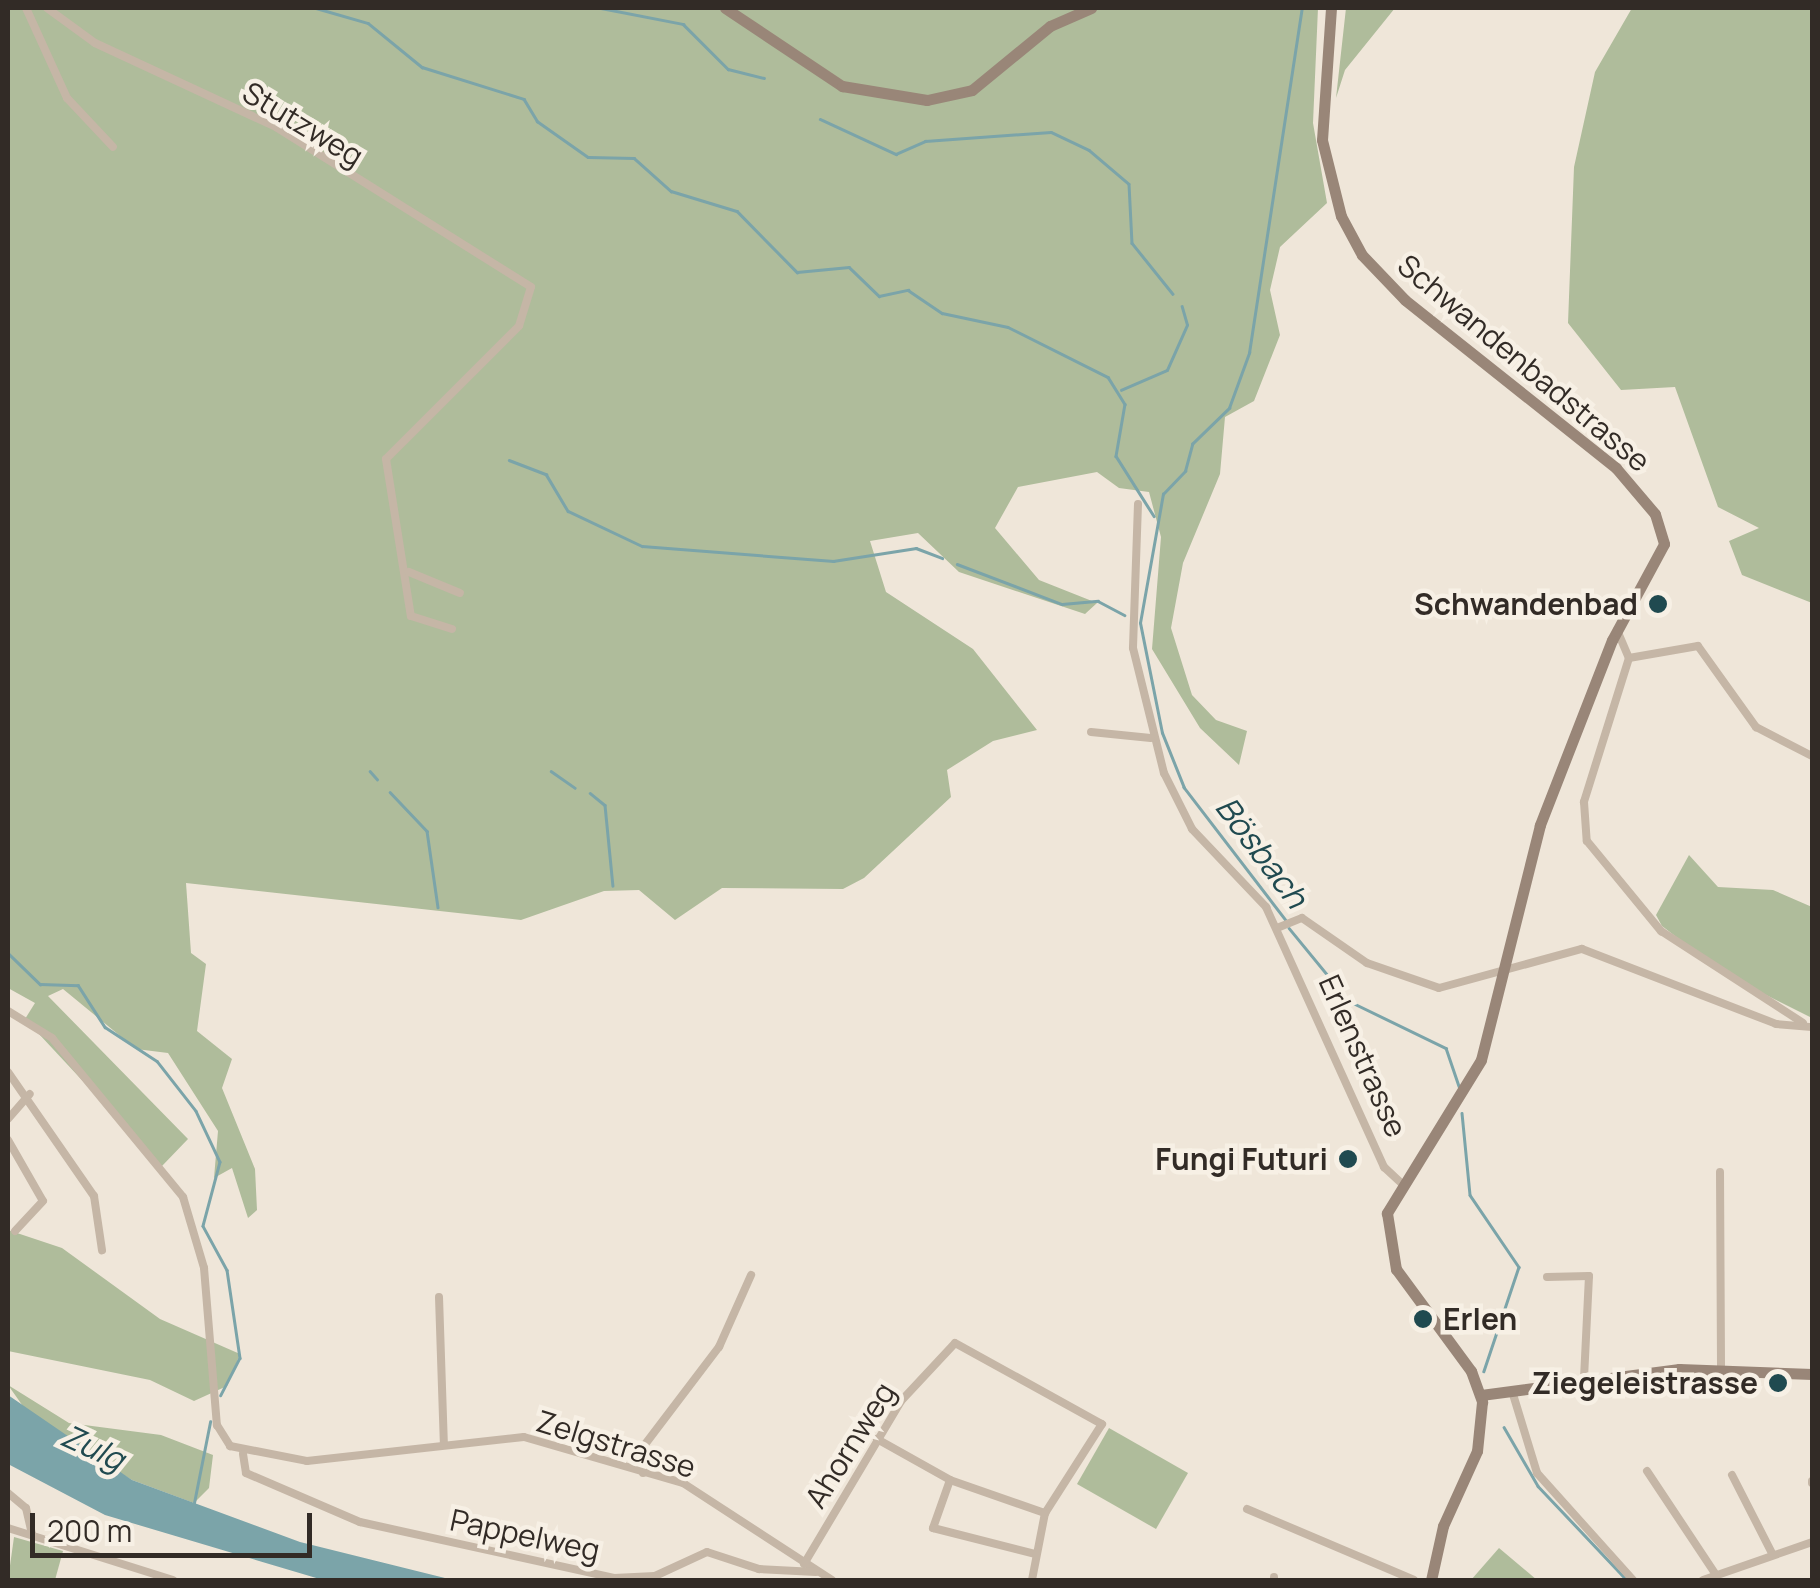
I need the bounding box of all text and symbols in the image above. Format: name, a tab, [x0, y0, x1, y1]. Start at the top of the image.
street label: Stutzweg	[236, 74, 370, 174]
street label: Schwandenbadstrasse	[1391, 247, 1657, 479]
place label: Schwandenbad	[1414, 586, 1638, 622]
marker: Schwandenbad	[1647, 593, 1669, 615]
water label: Bösbach	[1208, 789, 1316, 915]
street label: Erlenstrasse	[1311, 969, 1415, 1143]
place label: Fungi Futuri	[1155, 1141, 1328, 1177]
marker: Fungi Futuri	[1337, 1148, 1359, 1170]
place label: Erlen	[1443, 1301, 1517, 1337]
marker: Erlen	[1412, 1308, 1434, 1330]
place label: Ziegeleistrasse	[1532, 1365, 1758, 1401]
marker: Ziegeleistrasse	[1767, 1372, 1789, 1394]
street label: Ahornweg	[797, 1376, 903, 1514]
street label: Zelgstrasse	[532, 1403, 700, 1485]
water label: Zulg	[55, 1416, 131, 1478]
scale bar	[35, 1493, 318, 1555]
street label: Pappelweg	[447, 1502, 603, 1568]
text: 200 m	[47, 1510, 132, 1551]

